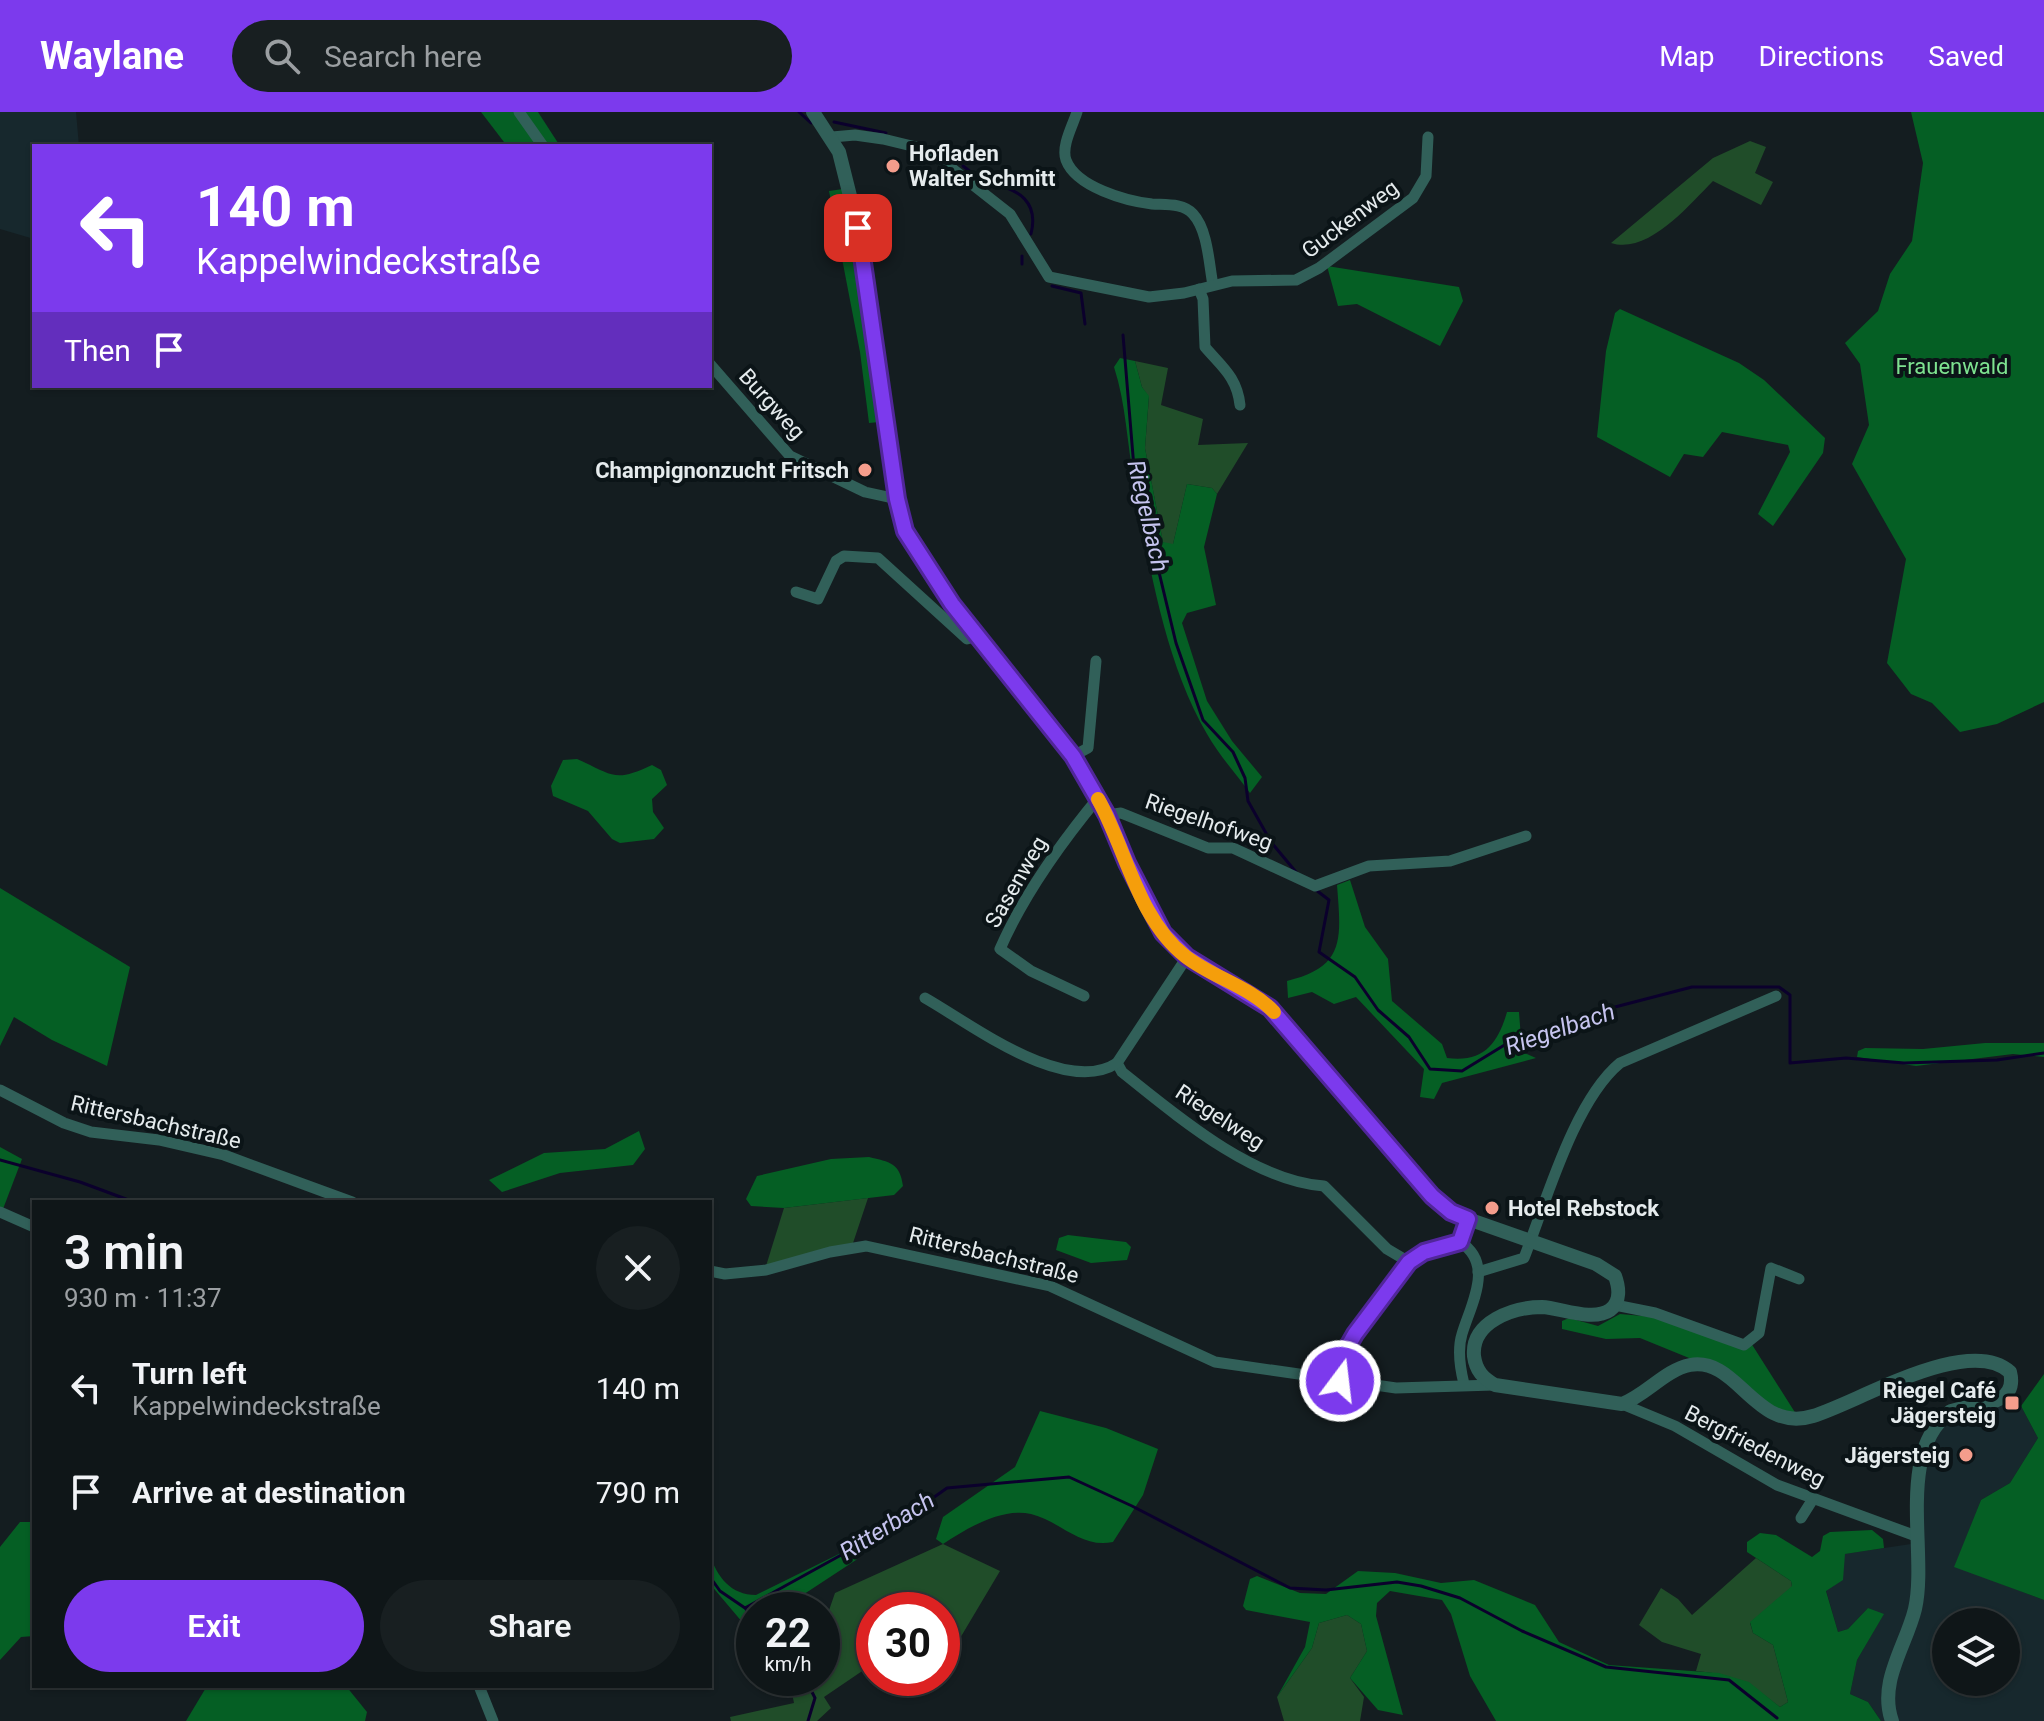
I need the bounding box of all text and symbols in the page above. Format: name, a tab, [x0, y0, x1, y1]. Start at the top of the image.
search box	[232, 20, 792, 92]
text: Waylane	[40, 34, 184, 78]
icon: search	[260, 34, 304, 78]
text: Search here	[324, 39, 482, 74]
text: Map	[1659, 40, 1715, 73]
text: Directions	[1759, 40, 1884, 73]
text: Saved	[1928, 40, 2004, 73]
place label: Hofladen Walter Schmitt	[909, 141, 1056, 191]
marker: Hofladen Walter Schmitt	[884, 157, 902, 175]
text: 140 m	[196, 174, 355, 240]
street label: Guckenweg	[1297, 175, 1403, 263]
icon: left	[64, 176, 168, 280]
pin	[824, 194, 892, 262]
icon: arrive	[836, 206, 880, 250]
text: Kappelwindeckstraße	[196, 241, 541, 283]
icon: arrive	[147, 328, 191, 372]
text: Then	[64, 333, 131, 368]
park label: Frauenwald	[1895, 354, 2009, 379]
street label: Burgweg	[734, 364, 810, 444]
water label: Riegelbach	[1122, 457, 1174, 575]
place label: Champignonzucht Fritsch	[595, 458, 849, 483]
marker: Champignonzucht Fritsch	[856, 461, 874, 479]
street label: Riegelhofweg	[1142, 789, 1276, 855]
street label: Sasenweg	[980, 832, 1052, 932]
water label: Riegelbach	[1501, 997, 1619, 1061]
street label: Riegelweg	[1171, 1079, 1269, 1155]
street label: Rittersbachstraße	[68, 1090, 244, 1154]
place label: Hotel Rebstock	[1508, 1196, 1659, 1221]
marker: Hotel Rebstock	[1483, 1199, 1501, 1217]
street label: Rittersbachstraße	[907, 1222, 1081, 1288]
text: 3 min	[64, 1224, 184, 1281]
button: close	[596, 1226, 680, 1310]
text: 930 m · 11:37	[64, 1283, 222, 1313]
position arrow	[1298, 1339, 1382, 1423]
text: Turn left	[132, 1356, 247, 1391]
icon: left	[64, 1366, 108, 1410]
text: 140 m	[596, 1371, 680, 1406]
place label: Riegel Café Jägersteig	[1883, 1378, 1996, 1428]
text: Kappelwindeckstraße	[132, 1391, 381, 1421]
marker: Riegel Café Jägersteig	[2003, 1394, 2021, 1412]
street label: Bergfriedenweg	[1681, 1400, 1829, 1492]
place label: Jägersteig	[1844, 1443, 1950, 1468]
marker: Jägersteig	[1957, 1446, 1975, 1464]
icon: arrive	[64, 1470, 108, 1514]
text: Arrive at destination	[132, 1475, 406, 1510]
text: 790 m	[596, 1475, 680, 1510]
water label: Ritterbach	[835, 1486, 939, 1566]
button: Exit	[64, 1580, 364, 1672]
button: Share	[380, 1580, 680, 1672]
speed limit sign: 30	[856, 1592, 960, 1696]
map controls	[1932, 1608, 2020, 1696]
button: layers	[1932, 1608, 2020, 1696]
text: 22	[765, 1610, 811, 1657]
text: km/h	[765, 1652, 811, 1676]

